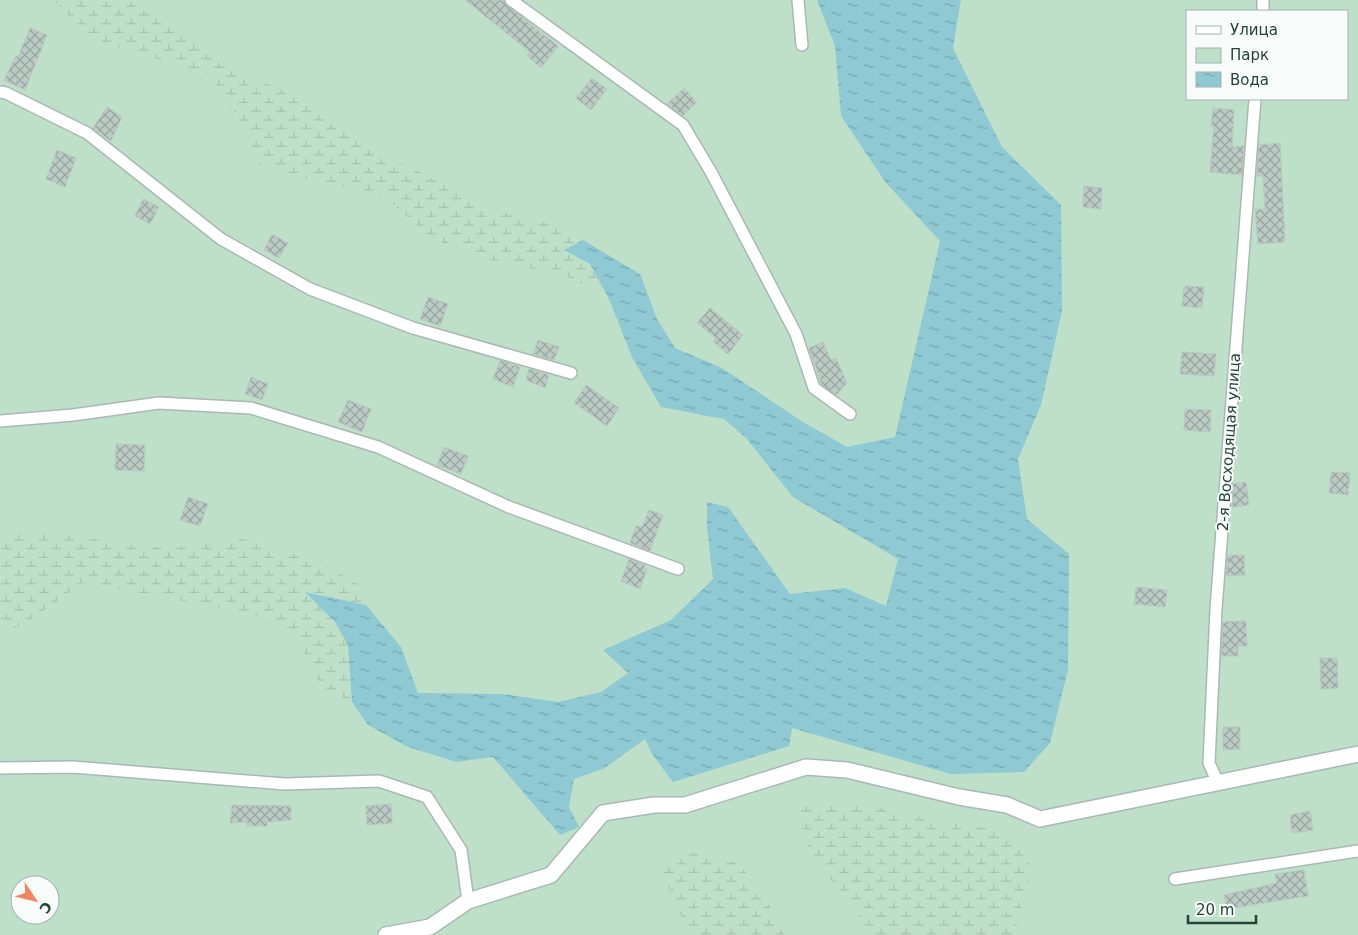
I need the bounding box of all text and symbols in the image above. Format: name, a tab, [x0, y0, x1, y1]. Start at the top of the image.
legend	[1186, 10, 1348, 100]
text: Улица	[1230, 21, 1278, 39]
text: Парк	[1230, 46, 1269, 64]
text: Вода	[1230, 71, 1269, 89]
street label: 2-я Восходящая улица	[1214, 352, 1244, 532]
north arrow	[10, 875, 60, 925]
scale bar	[1188, 892, 1256, 924]
text: С	[36, 899, 55, 916]
text: 20 m	[1196, 901, 1234, 919]

